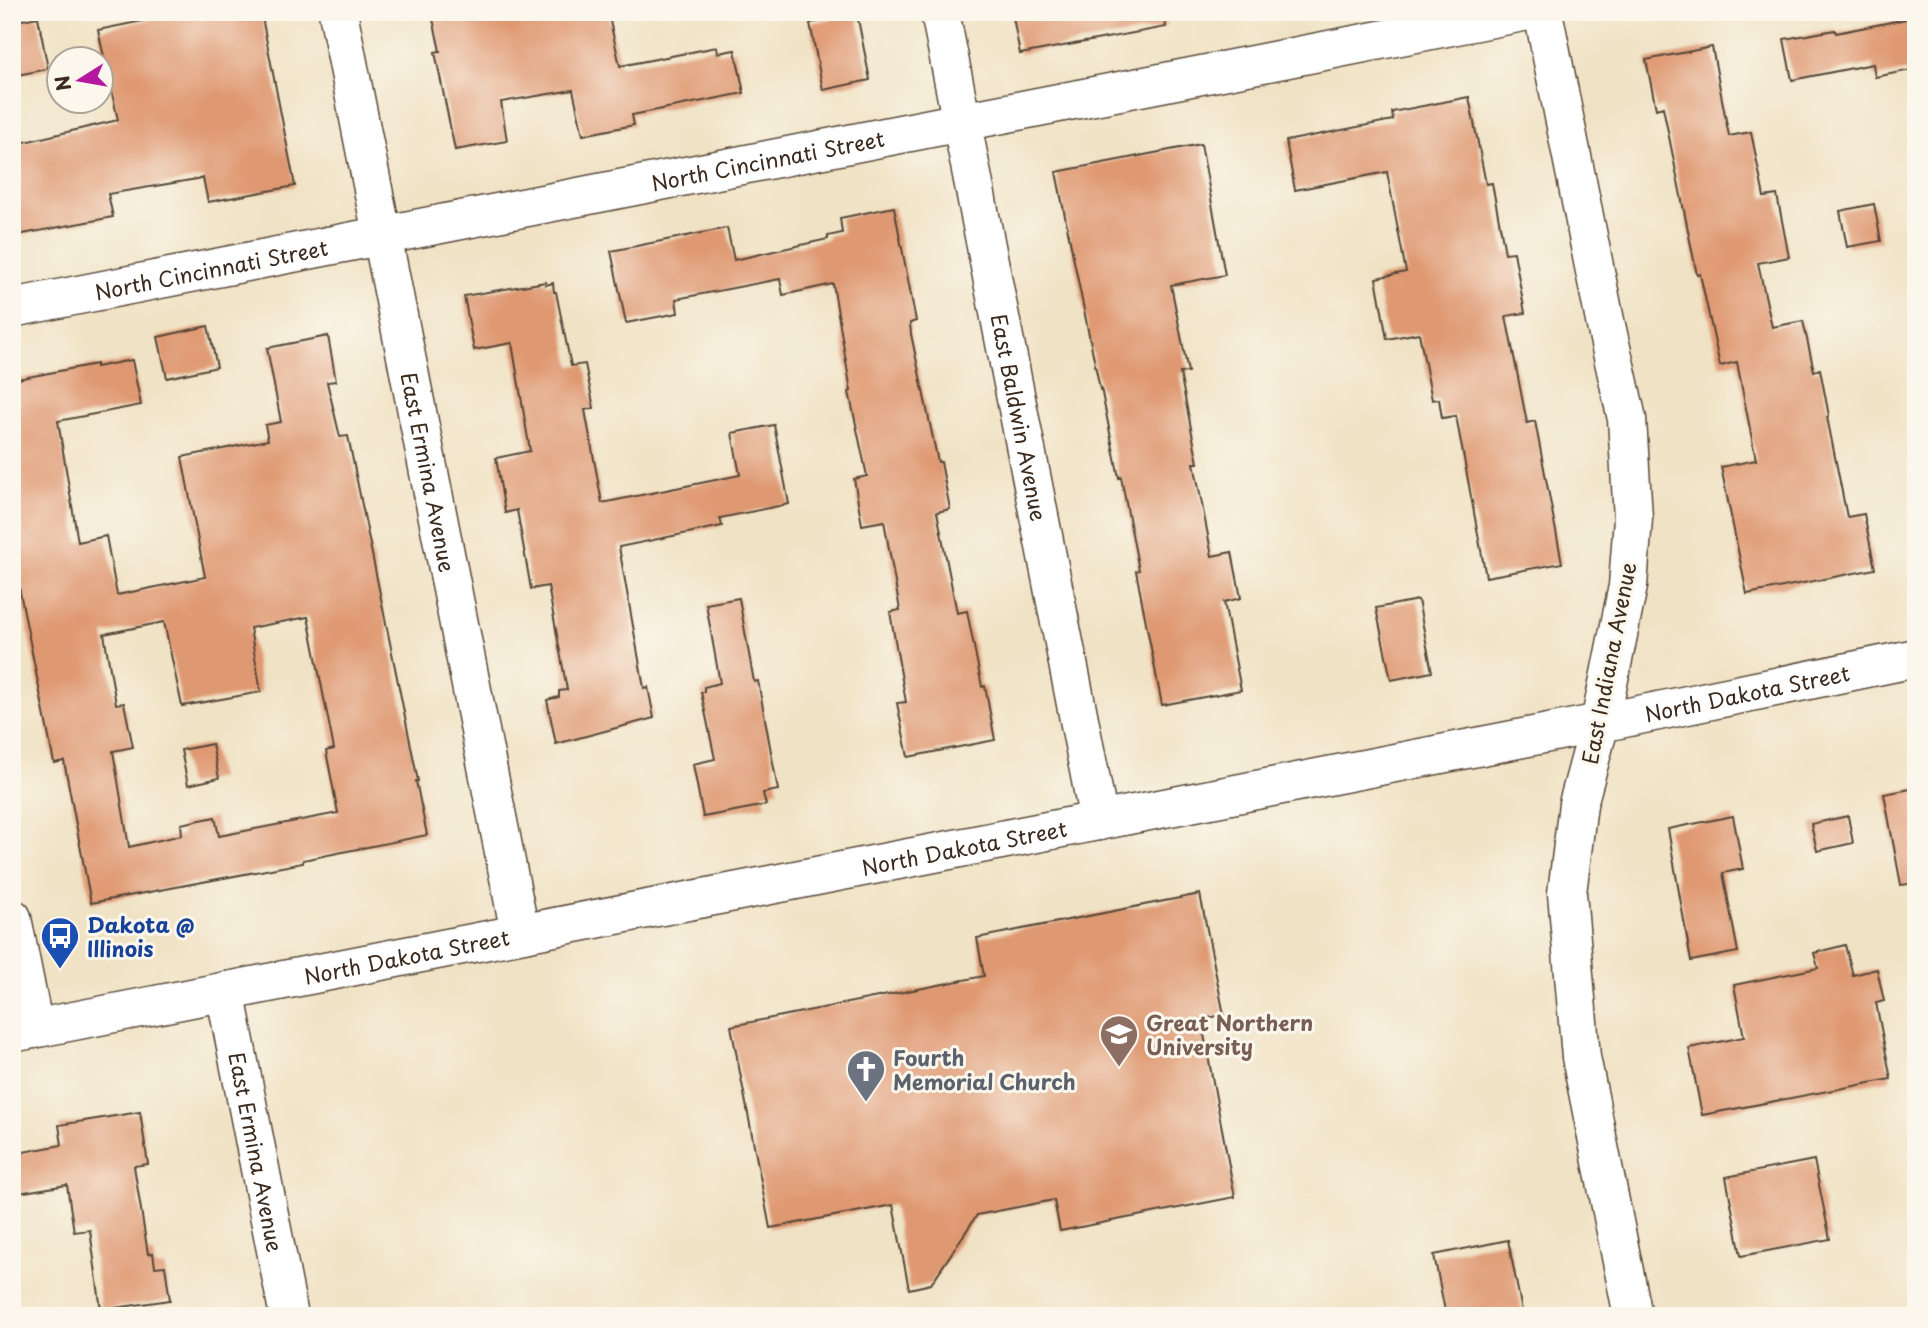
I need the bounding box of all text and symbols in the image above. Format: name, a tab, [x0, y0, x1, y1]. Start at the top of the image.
north arrow	[46, 46, 116, 116]
text: N	[47, 73, 78, 93]
street label: North Cincinnati Street	[648, 122, 887, 198]
street label: North Cincinnati Street	[92, 231, 330, 307]
street label: East Baldwin Avenue	[984, 311, 1056, 524]
street label: East Ermina Avenue	[394, 369, 464, 575]
street label: East Indiana Avenue	[1573, 559, 1643, 767]
street label: North Dakota Street	[1642, 656, 1852, 729]
street label: North Dakota Street	[859, 811, 1069, 883]
place label: Dakota @ Illinois	[87, 908, 194, 964]
bus stop icon: Dakota @ Illinois	[39, 915, 81, 970]
street label: North Dakota Street	[301, 920, 512, 992]
place label: Great Northern University	[1146, 1006, 1313, 1062]
school or university icon: Great Northern University	[1098, 1013, 1140, 1068]
place label: Fourth Memorial Church	[893, 1041, 1076, 1097]
church icon: Fourth Memorial Church	[845, 1048, 887, 1103]
street label: East Ermina Avenue	[221, 1049, 292, 1255]

